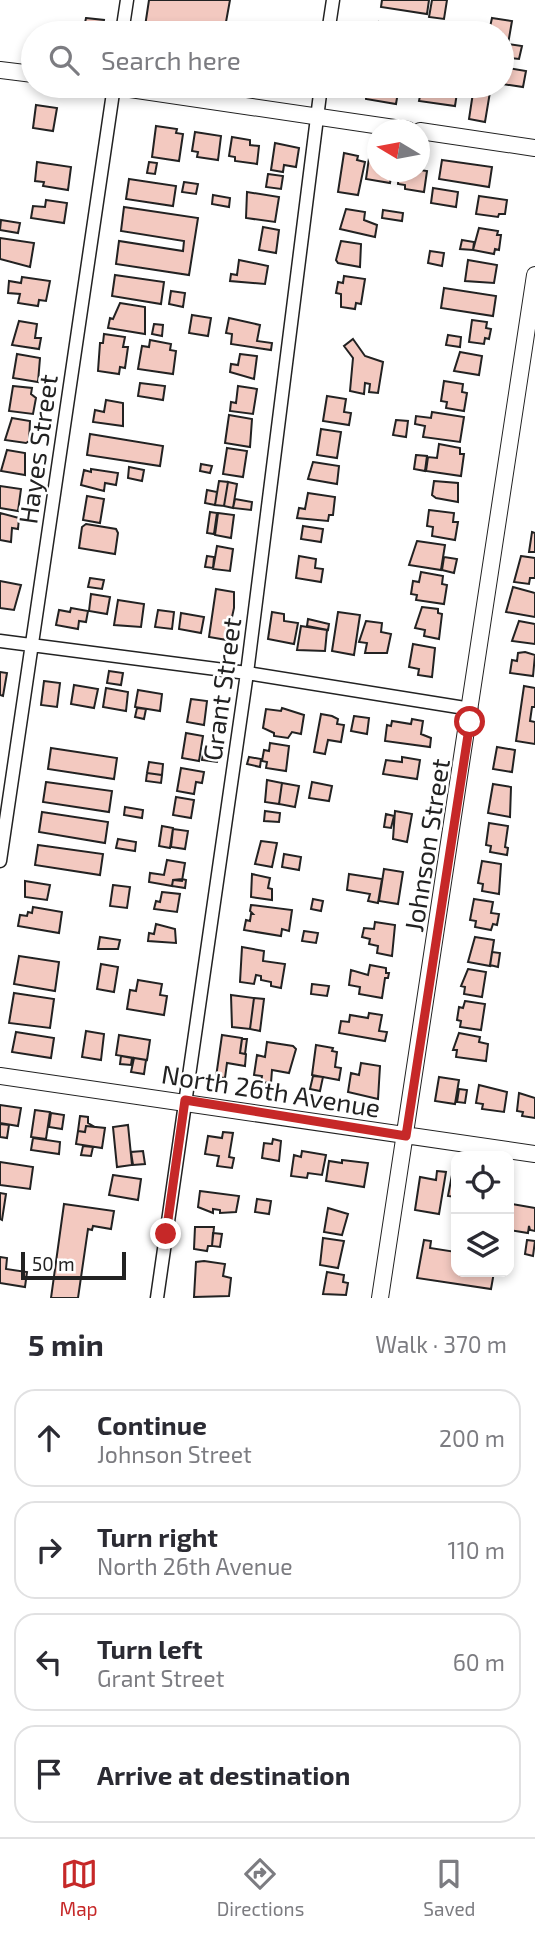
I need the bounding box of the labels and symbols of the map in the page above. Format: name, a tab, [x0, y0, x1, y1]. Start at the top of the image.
north arrow	[367, 119, 430, 182]
street label: Hayes Street	[11, 372, 63, 526]
street label: Grant Street	[196, 615, 246, 763]
route start	[454, 706, 485, 737]
street label: Johnson Street	[397, 756, 455, 934]
street label: North 26th Avenue	[159, 1057, 383, 1123]
route end	[150, 1218, 181, 1249]
scale bar	[21, 1249, 126, 1281]

